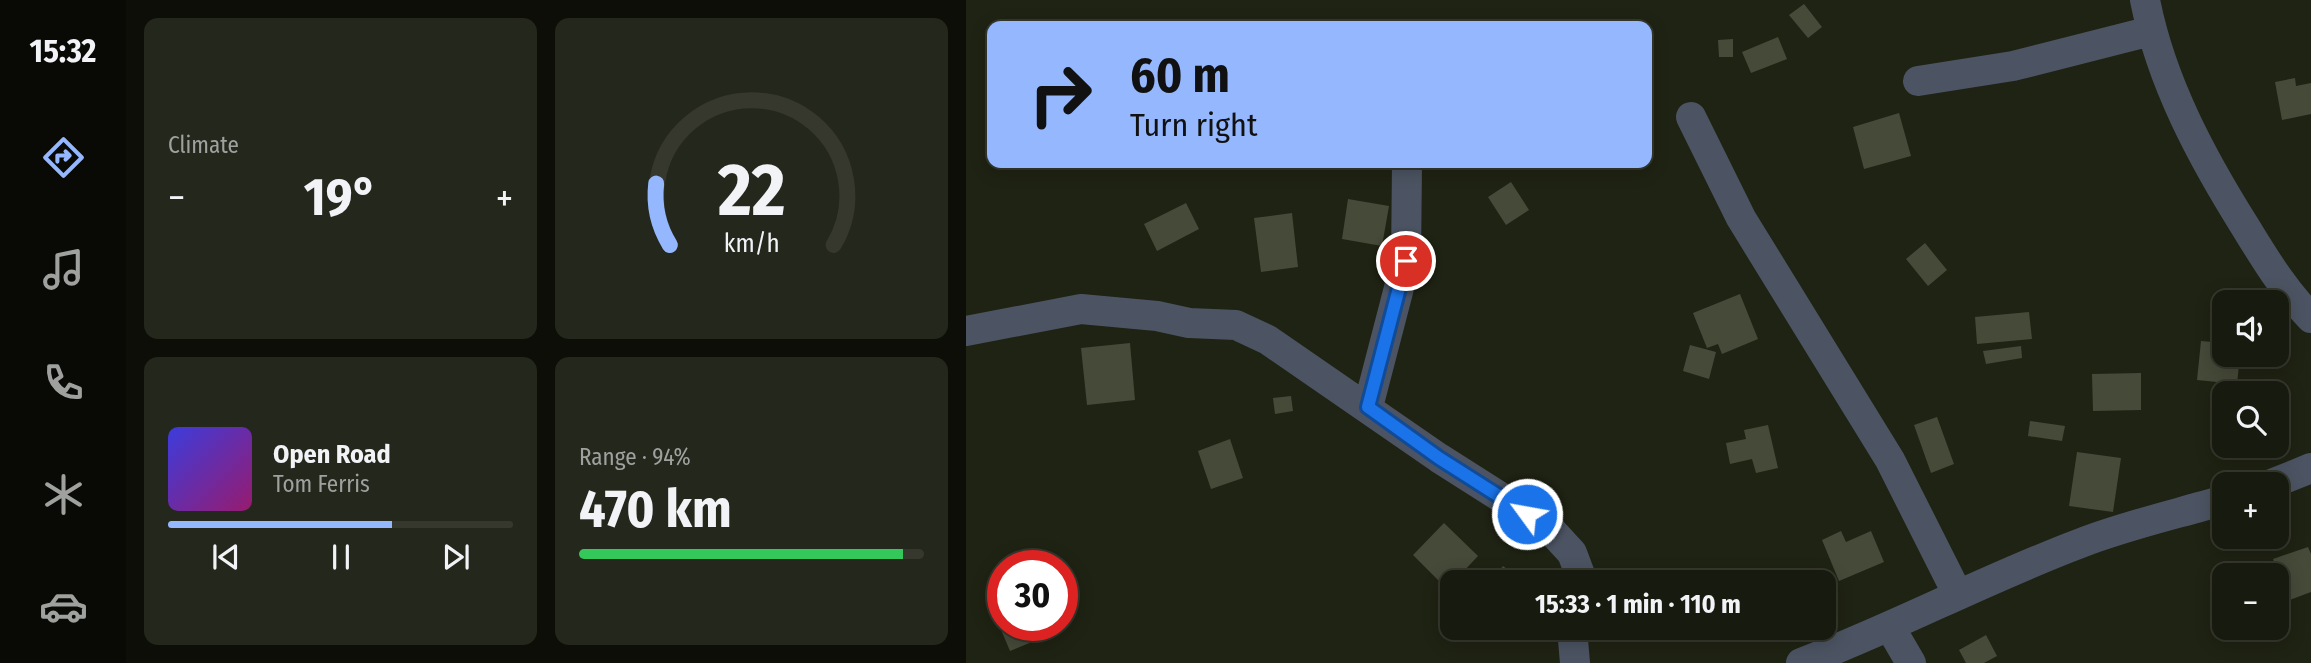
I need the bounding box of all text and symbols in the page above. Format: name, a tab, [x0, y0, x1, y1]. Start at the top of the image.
text: 15:32	[30, 32, 96, 70]
text: 60 m	[1130, 46, 1230, 105]
icon: right	[1015, 49, 1106, 140]
text: Turn right	[1130, 106, 1257, 144]
text: Climate	[168, 131, 239, 159]
icon: directions	[39, 133, 88, 182]
text: 22	[717, 147, 785, 234]
text: 19°	[304, 166, 377, 229]
text: −	[168, 175, 185, 221]
text: +	[496, 175, 513, 221]
text: km/h	[724, 228, 779, 258]
pin	[1376, 231, 1436, 291]
icon: arrive	[1387, 242, 1425, 280]
icon: music	[39, 245, 88, 294]
map controls	[2212, 290, 2289, 640]
button: sound	[2212, 290, 2289, 367]
icon: phone	[39, 358, 88, 407]
button: search	[2212, 381, 2289, 458]
text: Open Road	[273, 439, 391, 470]
text: Range · 94%	[579, 443, 691, 471]
icon: climate	[39, 470, 88, 519]
text: Tom Ferris	[273, 470, 370, 498]
button: +	[2212, 472, 2289, 549]
position arrow	[1490, 477, 1564, 551]
text: 470 km	[579, 478, 732, 541]
icon: previous	[207, 538, 245, 576]
icon: pause	[322, 538, 360, 576]
icon: next	[437, 538, 475, 576]
speed limit sign: 30	[987, 550, 1078, 641]
button: −	[2212, 563, 2289, 640]
icon: car	[39, 582, 88, 631]
text: 15:33 · 1 min · 110 m	[1535, 589, 1741, 620]

